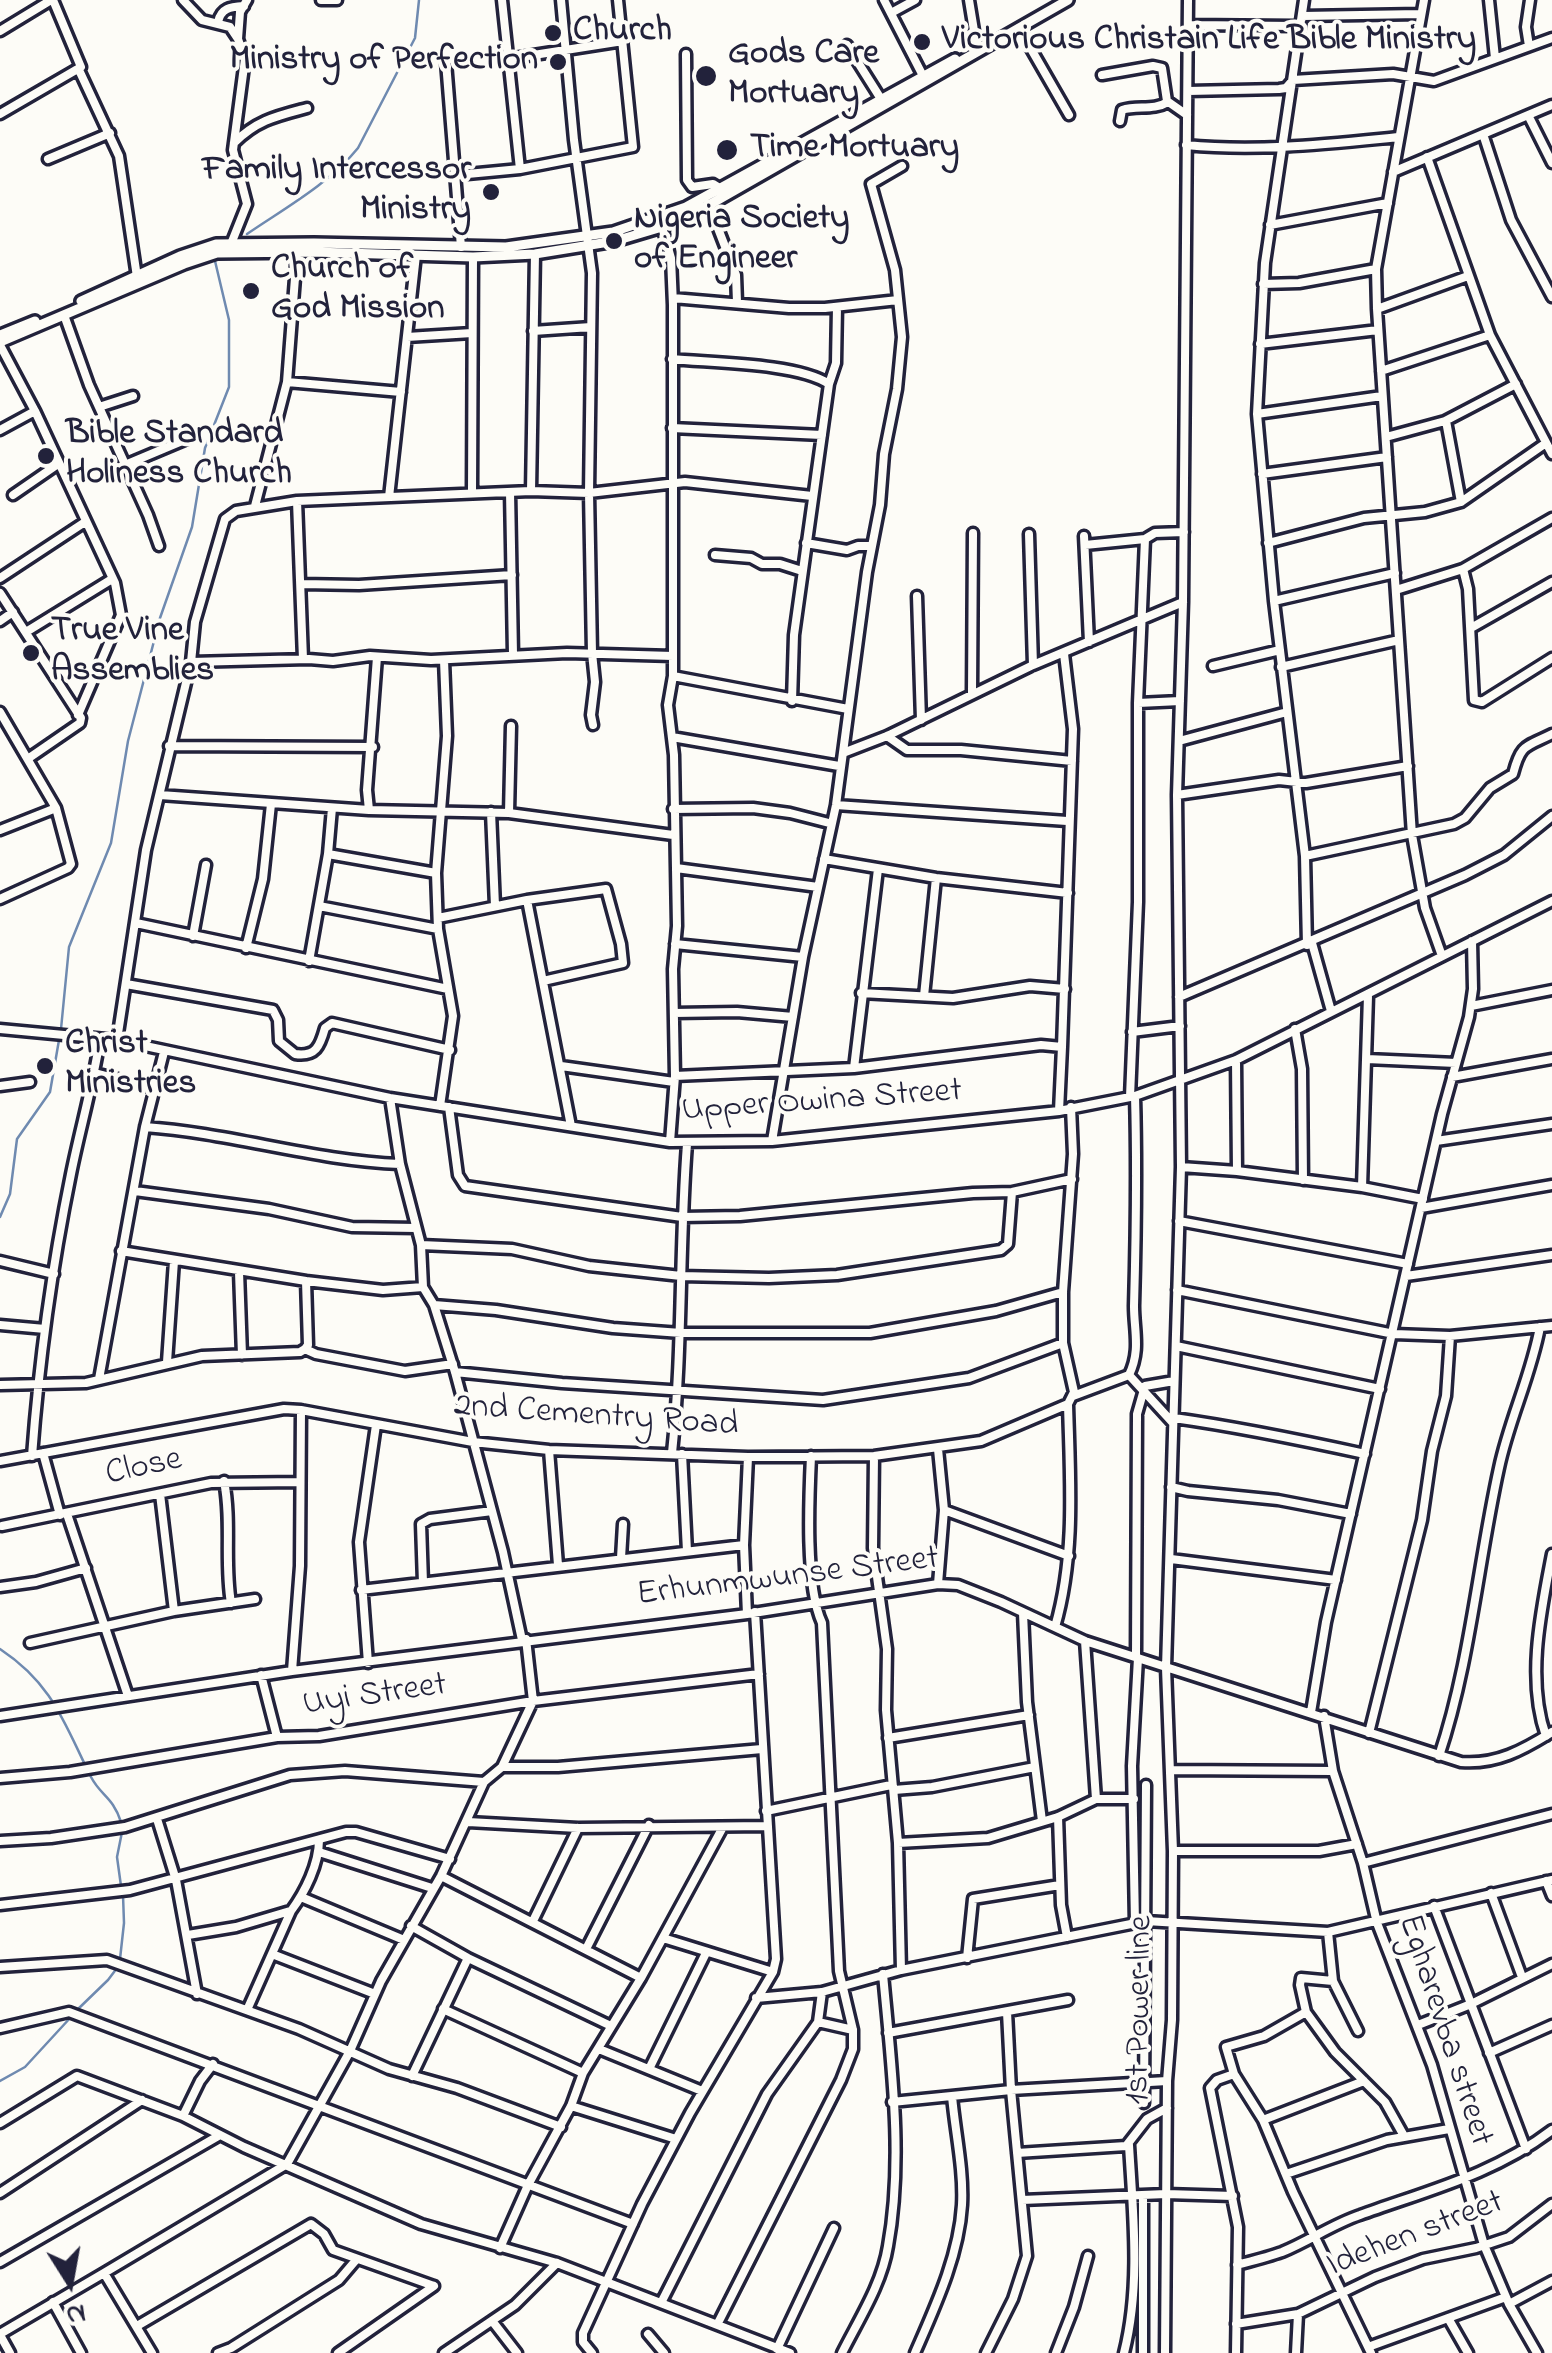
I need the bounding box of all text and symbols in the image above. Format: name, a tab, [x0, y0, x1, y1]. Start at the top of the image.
place label: Church	[573, 12, 672, 54]
place label: Victorious Christain Life Bible Ministry	[942, 21, 1476, 63]
marker: Church	[542, 22, 564, 44]
marker: Victorious Christain Life Bible Ministry	[911, 31, 933, 53]
place label: Gods Care Mortuary	[728, 35, 879, 117]
place label: Ministry of Perfection	[229, 41, 538, 83]
marker: Ministry of Perfection	[547, 51, 569, 73]
marker: Gods Care Mortuary	[693, 63, 719, 89]
place label: Time Mortuary	[750, 129, 959, 171]
marker: Time Mortuary	[714, 137, 740, 163]
place label: Family Intercessor Ministry	[202, 151, 471, 233]
marker: Family Intercessor Ministry	[480, 181, 502, 203]
place label: Nigeria Society of Engineer	[634, 200, 850, 282]
marker: Nigeria Society of Engineer	[603, 230, 625, 252]
place label: Church of God Mission	[271, 250, 444, 332]
marker: Church of God Mission	[240, 280, 262, 302]
place label: Bible Standard Holiness Church	[66, 415, 292, 497]
marker: Bible Standard Holiness Church	[35, 445, 57, 467]
place label: True Vine Assemblies	[51, 612, 214, 694]
marker: True Vine Assemblies	[20, 642, 42, 664]
place label: Christ Ministries	[65, 1025, 196, 1107]
marker: Christ Ministries	[34, 1055, 56, 1077]
street label: Upper Owina Street	[680, 1072, 964, 1134]
street label: 2nd Cementry Road	[452, 1387, 740, 1449]
street label: Close	[102, 1440, 186, 1498]
street label: Erhunmwunse Street	[635, 1540, 941, 1618]
street label: Uyi Street	[300, 1666, 450, 1728]
street label: Egharevba street	[1386, 1910, 1500, 2152]
street label: 1st Power line	[1119, 1915, 1165, 2105]
street label: Idehen street	[1322, 2183, 1510, 2289]
north arrow	[20, 2233, 120, 2333]
text: N	[63, 2291, 89, 2335]

